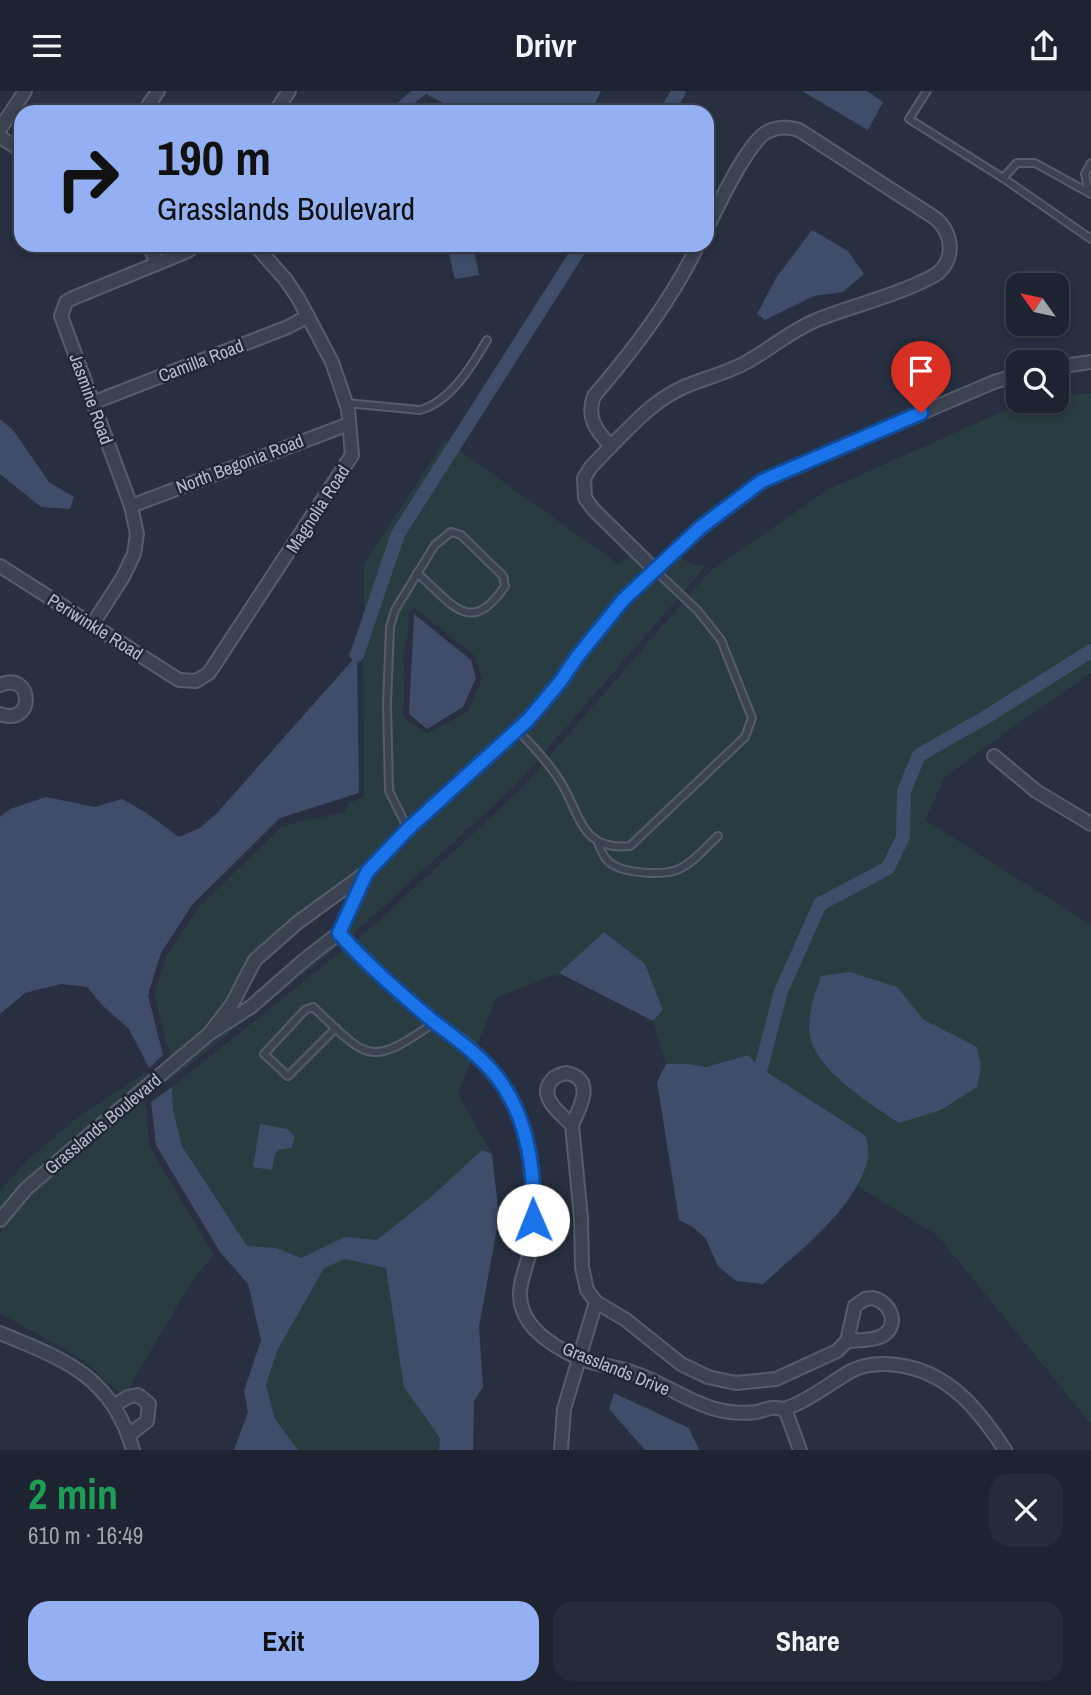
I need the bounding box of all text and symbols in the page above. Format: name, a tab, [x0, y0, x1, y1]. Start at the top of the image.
text: Drivr	[515, 24, 576, 67]
icon: menu	[28, 27, 66, 65]
icon: share	[1025, 27, 1063, 65]
text: 190 m	[157, 124, 271, 190]
icon: right	[42, 133, 133, 224]
text: Grasslands Boulevard	[157, 187, 415, 230]
north arrow	[1006, 273, 1069, 336]
map controls	[1006, 273, 1069, 413]
street label: Camilla Road	[155, 333, 247, 388]
pin	[891, 341, 951, 413]
street label: Jasmine Road	[63, 350, 119, 448]
button: search	[1006, 350, 1069, 413]
icon: arrive	[902, 352, 940, 390]
street label: North Begonia Road	[173, 428, 307, 499]
street label: Magnolia Road	[280, 460, 355, 558]
street label: Periwinkle Road	[43, 587, 148, 666]
street label: Grasslands Boulevard	[39, 1067, 166, 1180]
position arrow	[496, 1183, 570, 1257]
street label: Grasslands Drive	[559, 1336, 674, 1401]
text: 2 min	[28, 1466, 118, 1522]
button: close	[989, 1473, 1063, 1547]
text: 610 m · 16:49	[28, 1520, 143, 1551]
button: Exit	[28, 1601, 539, 1681]
button: Share	[553, 1601, 1063, 1681]

